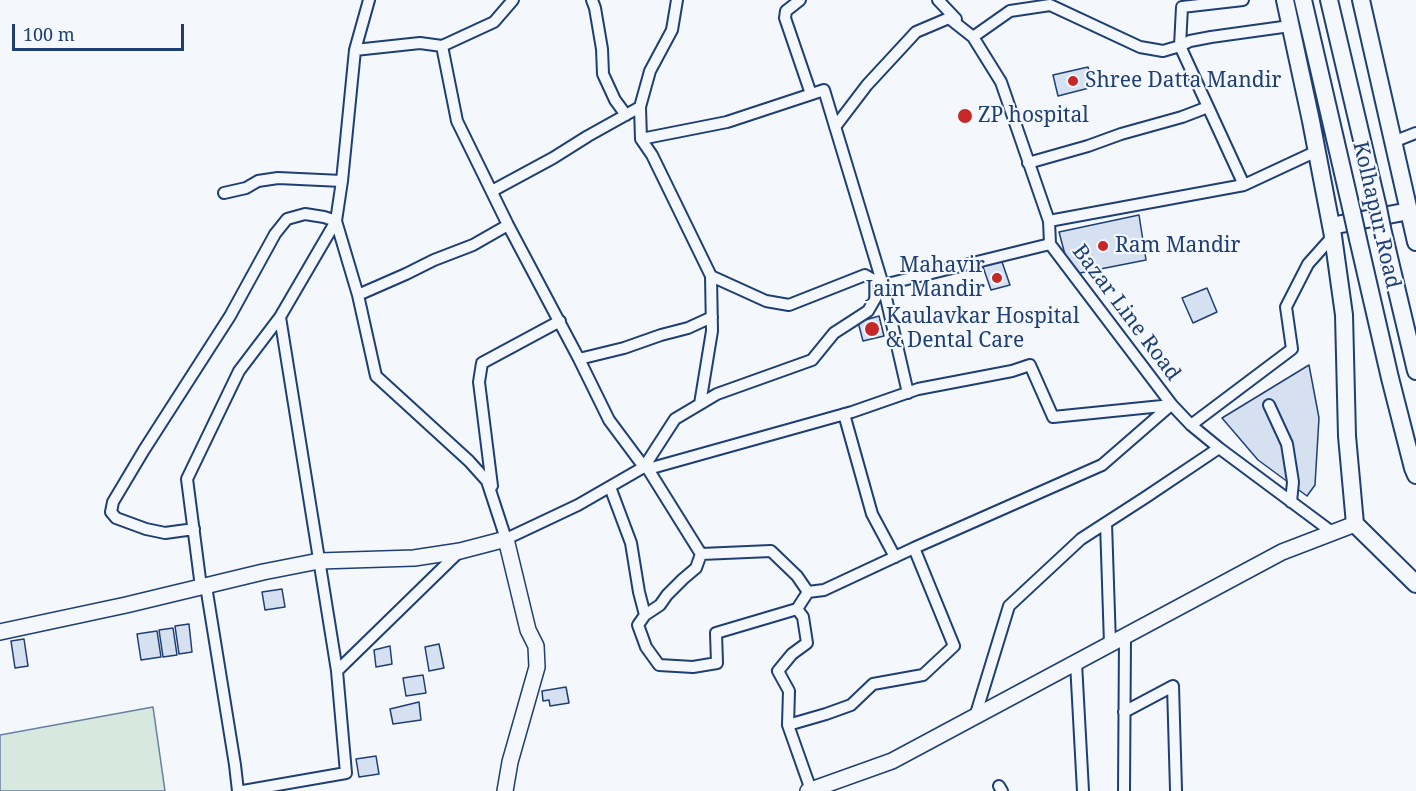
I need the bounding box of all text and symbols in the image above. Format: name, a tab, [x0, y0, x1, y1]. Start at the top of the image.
scale bar	[15, 12, 188, 50]
text: 100 m	[23, 22, 75, 46]
place label: Shree Datta Mandir	[1085, 68, 1281, 94]
marker: Shree Datta Mandir	[1066, 74, 1080, 88]
place label: ZP hospital	[978, 103, 1089, 129]
marker: ZP hospital	[956, 107, 974, 125]
street label: Kolhapur Road	[1347, 139, 1405, 291]
place label: Ram Mandir	[1115, 233, 1240, 259]
marker: Ram Mandir	[1096, 239, 1110, 253]
street label: Bazar Line Road	[1067, 240, 1185, 386]
place label: Mahavir Jain Mandir	[865, 253, 985, 303]
marker: Mahavir Jain Mandir	[990, 271, 1004, 285]
place label: Kaulavkar Hospital & Dental Care	[886, 304, 1079, 354]
marker: Kaulavkar Hospital & Dental Care	[863, 320, 881, 338]

